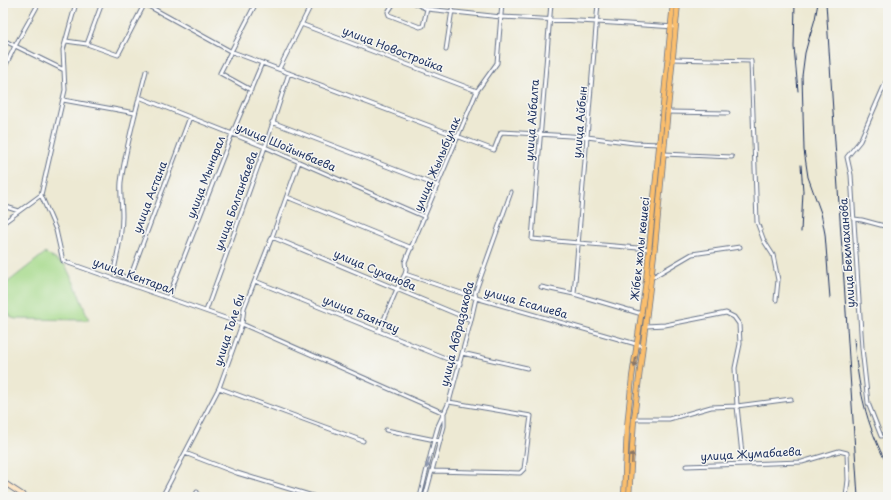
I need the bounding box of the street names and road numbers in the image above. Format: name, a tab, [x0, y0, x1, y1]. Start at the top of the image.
street label: улица Новостройка	[340, 21, 446, 76]
street label: улица Айбалта	[520, 78, 543, 161]
street label: улица Айбын	[568, 85, 591, 159]
street label: улица Жылыбулак	[409, 113, 464, 214]
street label: улица Шойынбаева	[233, 118, 339, 175]
street label: улица Мынарал	[182, 133, 229, 221]
street label: улица Болганбаева	[210, 148, 262, 253]
street label: улица Астана	[128, 158, 171, 235]
street label: Жібек жолы көшесі	[626, 196, 653, 302]
street label: улица Бекмаханова	[834, 197, 859, 309]
street label: улица Суханова	[331, 244, 419, 295]
street label: улица Кентарал	[91, 253, 178, 298]
street label: улица Абдразакова	[435, 279, 478, 388]
street label: улица Есалиева	[482, 282, 570, 323]
street label: улица Баянтау	[320, 290, 402, 337]
street label: улица Толе би	[209, 291, 248, 368]
street label: улица Жумабаева	[700, 442, 802, 465]

